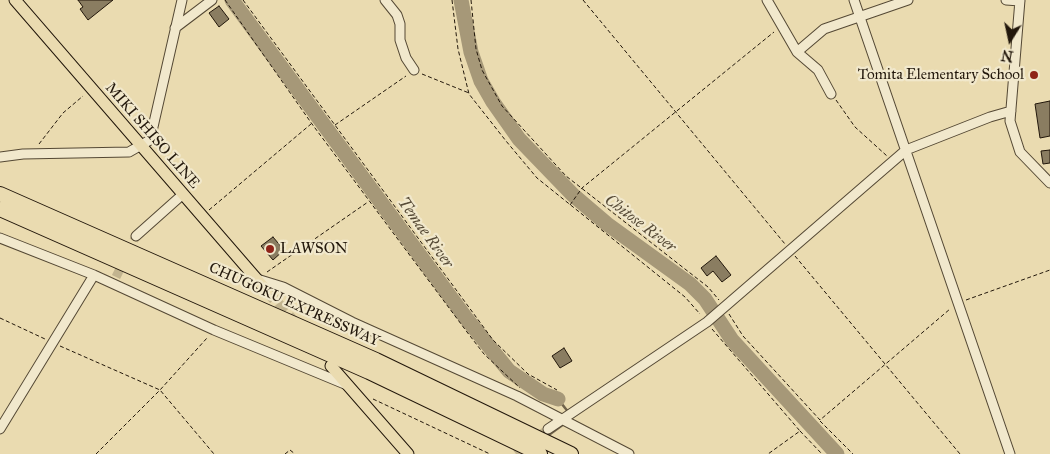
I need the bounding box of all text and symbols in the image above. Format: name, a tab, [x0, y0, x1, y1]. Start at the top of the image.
north arrow	[985, 15, 1035, 65]
text: N	[1000, 46, 1015, 65]
place label: Tomita Elementary School	[858, 66, 1024, 84]
marker: Tomita Elementary School	[1028, 69, 1040, 81]
street label: MIKI SHISO LINE	[101, 79, 203, 193]
water label: Chitose River	[600, 191, 680, 257]
water label: Temae River	[393, 194, 457, 272]
place label: LAWSON	[280, 240, 348, 258]
marker: LAWSON	[264, 243, 276, 255]
street label: CHUGOKU EXPRESSWAY	[206, 259, 382, 351]

